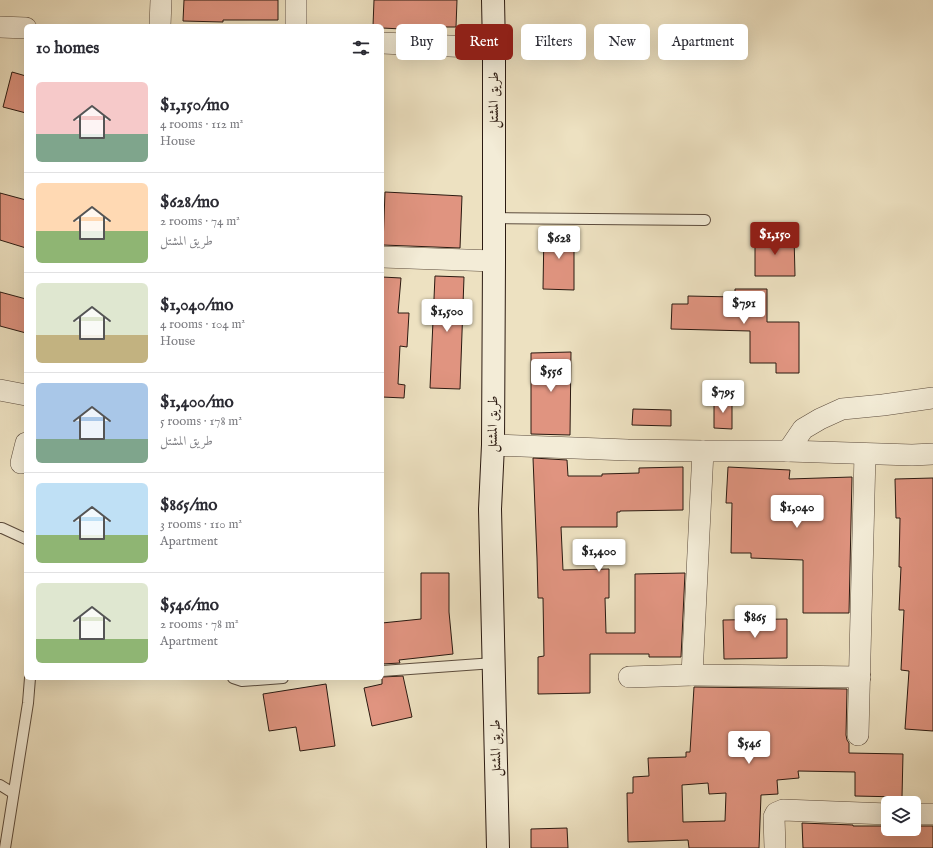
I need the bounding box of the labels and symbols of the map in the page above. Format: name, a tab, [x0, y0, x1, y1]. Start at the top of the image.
street label: طريق المشتل	[485, 71, 504, 129]
pin: $1,150	[742, 222, 808, 256]
pin: $628	[535, 226, 583, 260]
pin: $791	[720, 291, 768, 325]
pin: $1,500	[414, 299, 480, 333]
pin: $556	[527, 359, 575, 393]
pin: $795	[699, 380, 747, 414]
street label: طريق المشتل	[484, 395, 503, 453]
pin: $1,040	[764, 495, 830, 529]
pin: $1,400	[566, 539, 632, 573]
pin: $865	[731, 605, 779, 639]
street label: طريق المشتل	[487, 719, 506, 777]
pin: $546	[725, 731, 773, 765]

